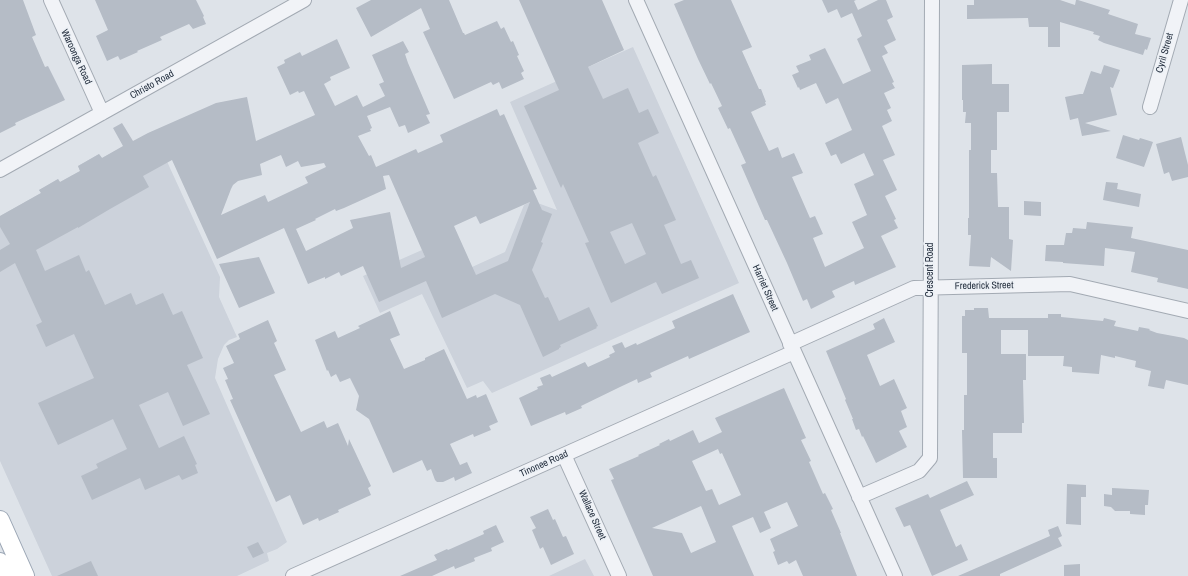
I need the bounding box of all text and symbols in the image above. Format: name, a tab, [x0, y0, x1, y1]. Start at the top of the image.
street label: Waroonga Road	[58, 28, 94, 86]
street label: Cyril Street	[1154, 32, 1176, 74]
street label: Christo Road	[128, 68, 176, 102]
street label: Crescent Road	[924, 243, 936, 297]
street label: Harriet Street	[750, 263, 780, 313]
street label: Frederick Street	[955, 279, 1013, 293]
street label: Tinonee Road	[518, 448, 570, 480]
street label: Wallace Street	[576, 488, 608, 542]

